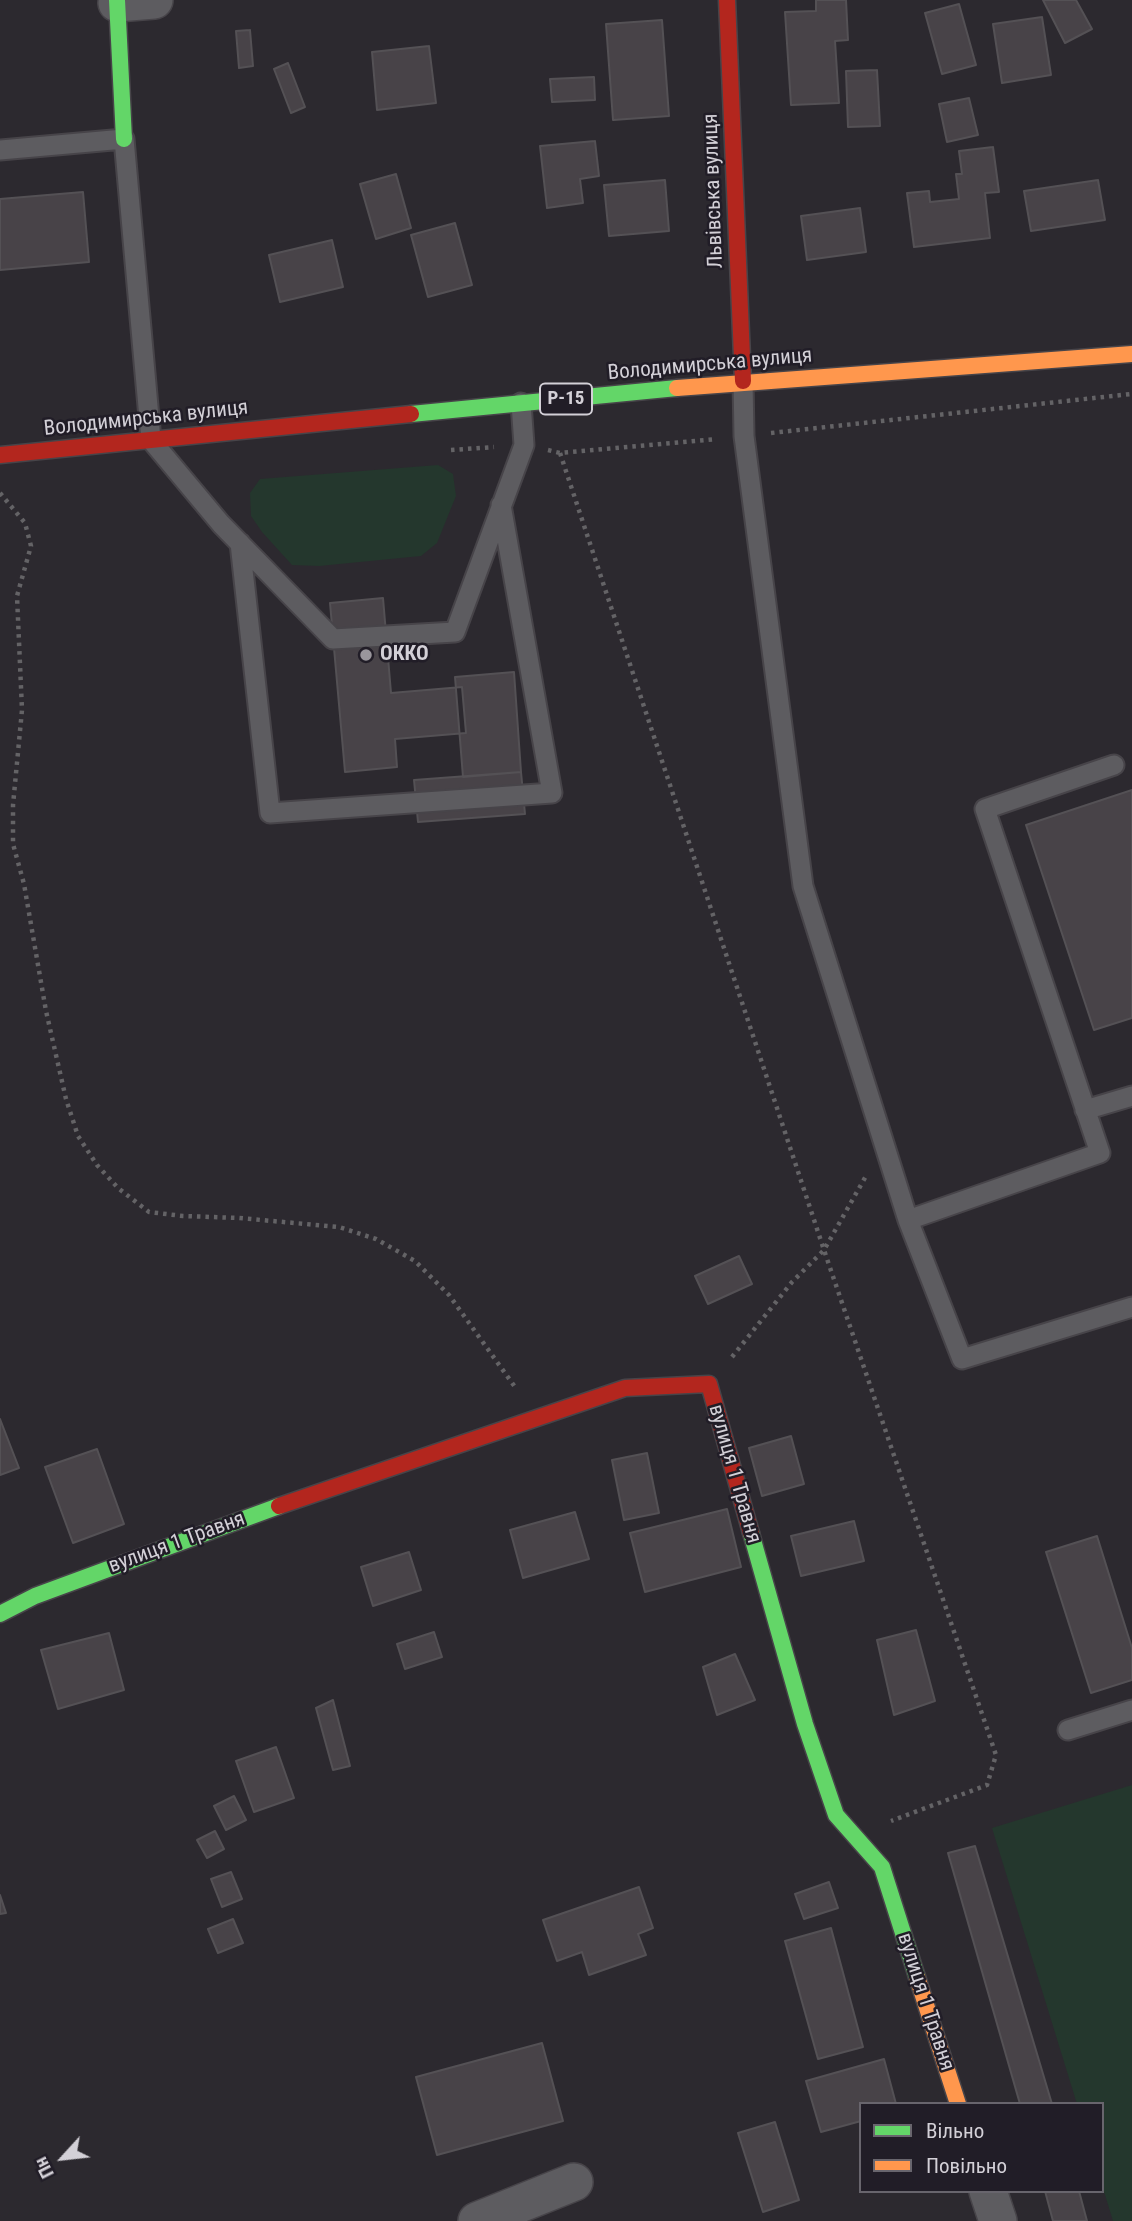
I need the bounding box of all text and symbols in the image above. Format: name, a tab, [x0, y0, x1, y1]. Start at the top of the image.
street label: Львівська вулиця	[699, 113, 729, 269]
street label: Володимирська вулиця	[607, 344, 813, 386]
road number: Р-15	[540, 384, 592, 414]
street label: Володимирська вулиця	[43, 396, 249, 442]
place label: ОККО	[380, 642, 429, 668]
marker: ОККО	[358, 647, 374, 663]
street label: вулиця 1 Травня	[702, 1402, 766, 1546]
street label: вулиця 1 Травня	[105, 1507, 249, 1579]
street label: вулиця 1 Травня	[891, 1930, 959, 2074]
legend	[859, 2102, 1104, 2193]
text: Вільно	[926, 2119, 984, 2143]
north arrow	[28, 2123, 98, 2193]
text: Пн	[29, 2153, 59, 2182]
text: Повільно	[926, 2154, 1007, 2178]

